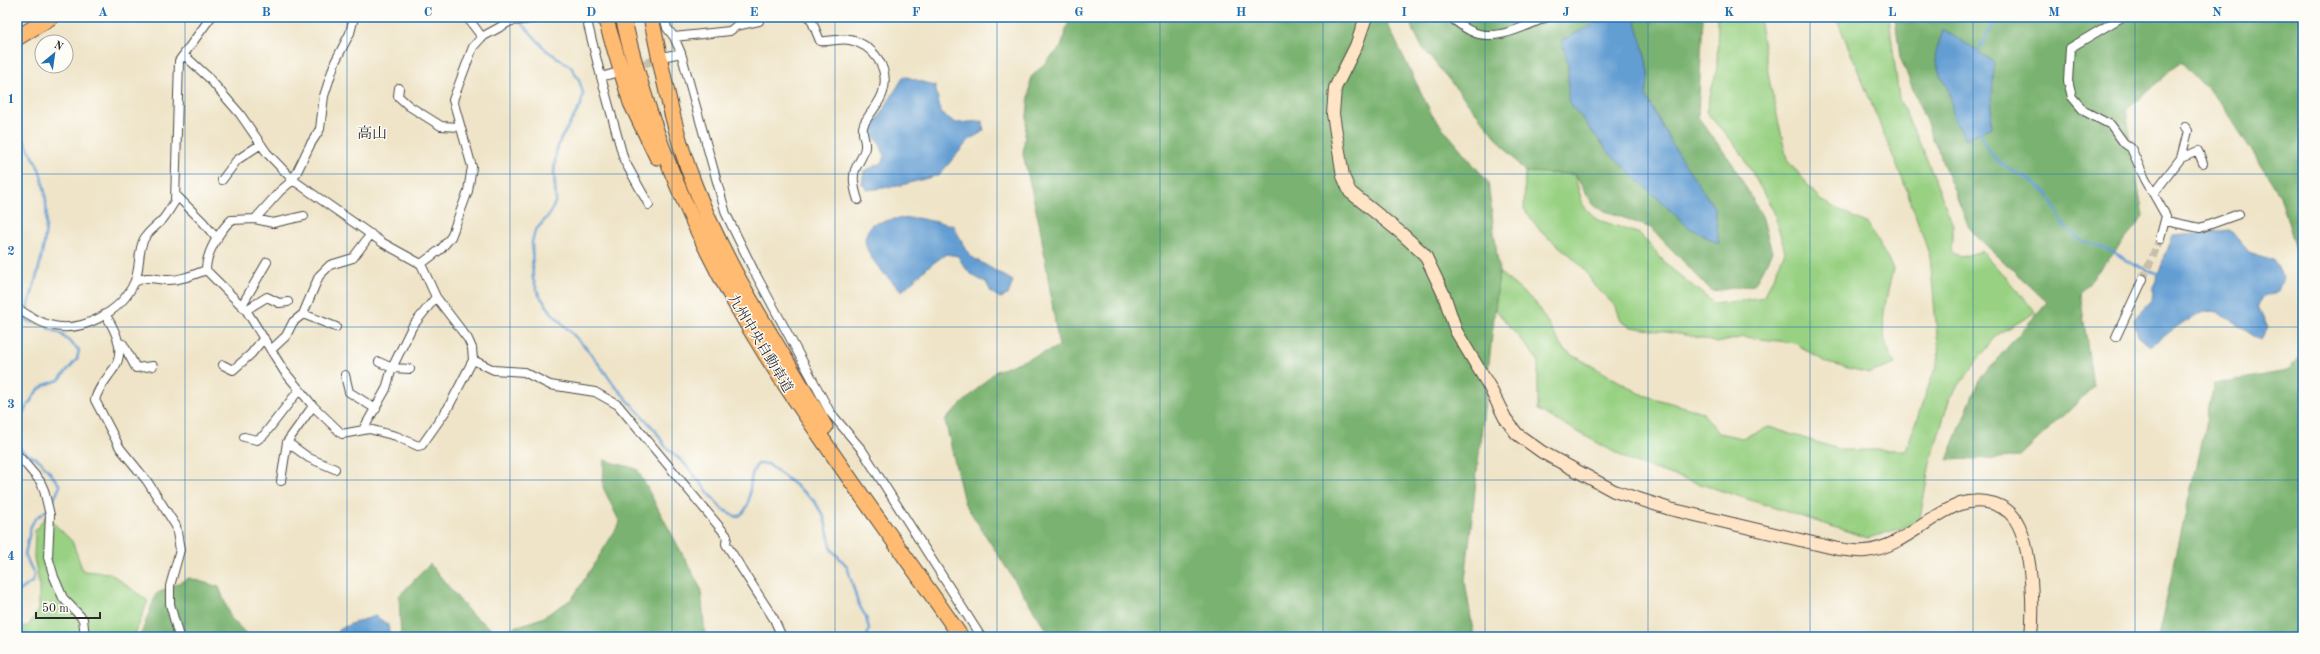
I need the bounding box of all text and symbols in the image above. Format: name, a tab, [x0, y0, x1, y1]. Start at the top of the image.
text: A	[98, 6, 108, 19]
text: B	[261, 6, 271, 19]
text: C	[424, 6, 432, 19]
text: D	[586, 6, 596, 19]
text: E	[750, 6, 759, 19]
text: F	[912, 6, 921, 19]
text: G	[1074, 6, 1084, 19]
text: H	[1236, 6, 1247, 19]
text: I	[1401, 6, 1407, 19]
text: J	[1562, 6, 1570, 19]
text: K	[1724, 6, 1734, 19]
text: L	[1888, 6, 1897, 19]
text: M	[2048, 6, 2060, 19]
text: N	[2212, 6, 2222, 19]
north arrow	[34, 34, 74, 74]
text: N	[52, 40, 65, 54]
text: 1	[7, 93, 15, 106]
district label: 高山	[357, 125, 387, 142]
text: 2	[7, 245, 15, 258]
street label: 九州中央自動車道	[725, 291, 796, 395]
text: 3	[7, 398, 15, 411]
text: 4	[7, 550, 15, 563]
scale bar	[36, 594, 100, 620]
text: 50 m	[42, 602, 69, 615]

